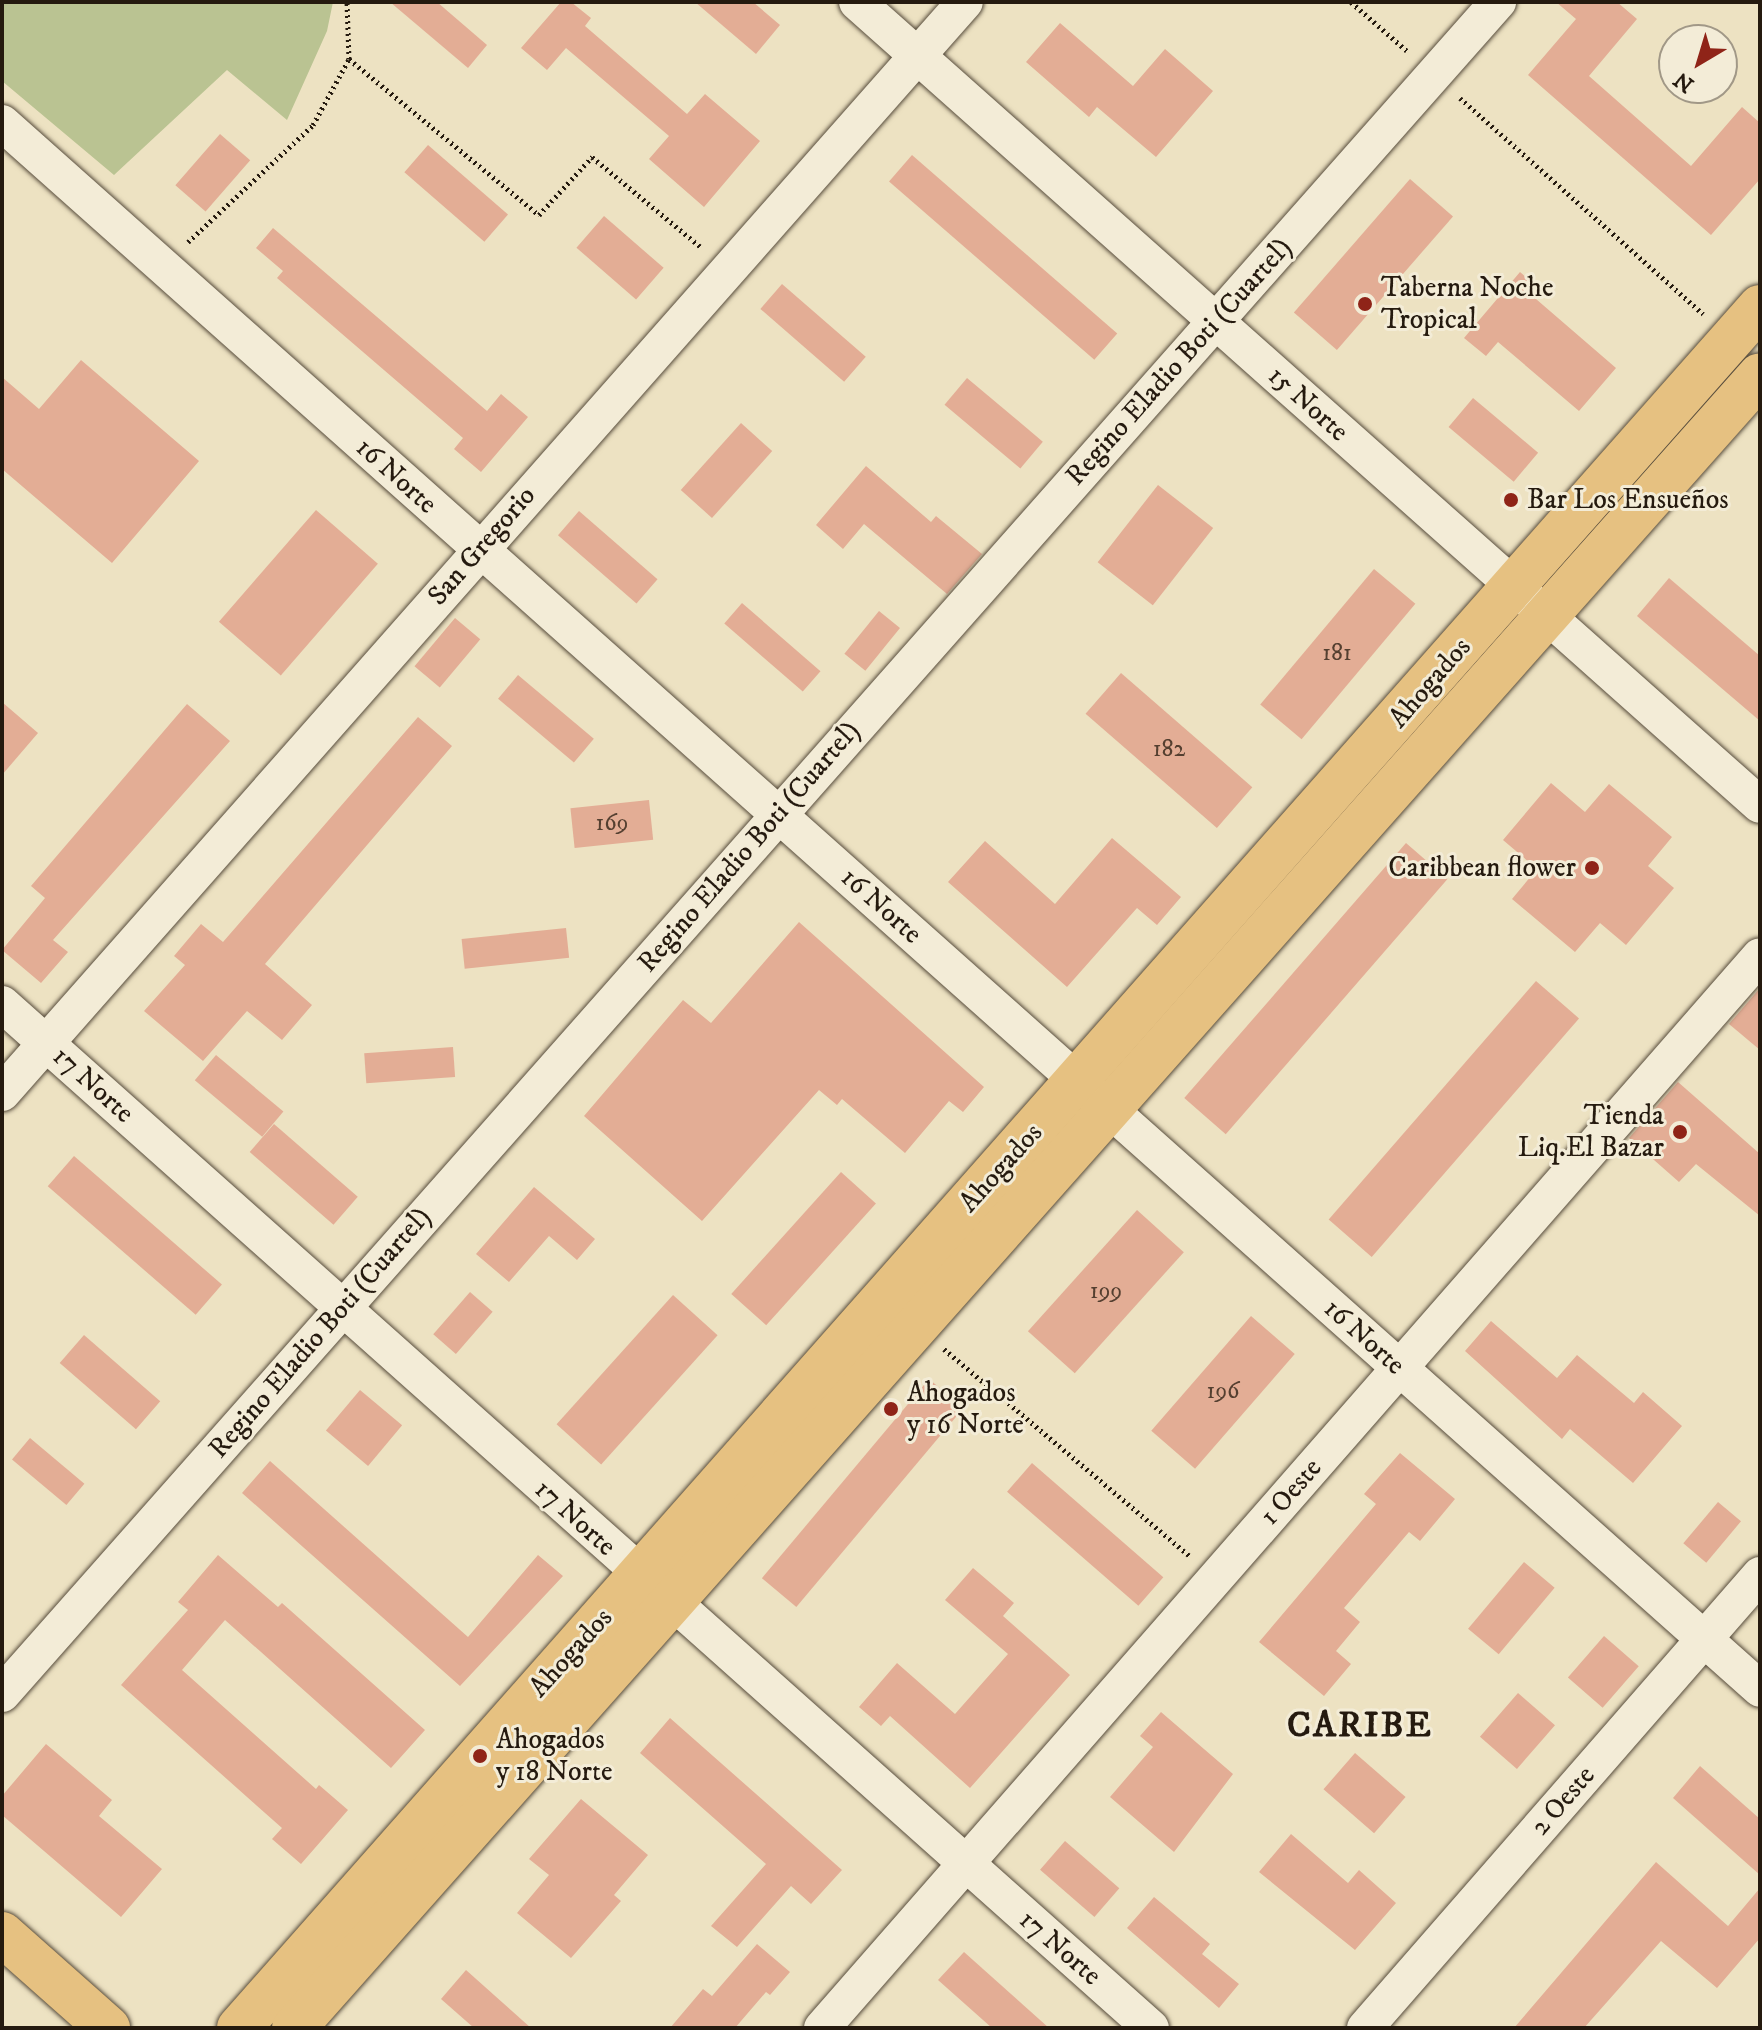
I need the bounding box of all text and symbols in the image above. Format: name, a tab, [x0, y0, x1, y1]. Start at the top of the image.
north arrow	[1658, 24, 1738, 104]
text: N	[1669, 66, 1700, 98]
street label: Regino Eladio Boti (Cuartel)	[1059, 231, 1299, 493]
place label: Taberna Noche Tropical	[1381, 271, 1554, 337]
marker: Taberna Noche Tropical	[1356, 295, 1374, 313]
street label: 15 Norte	[1261, 359, 1355, 449]
street label: 16 Norte	[348, 431, 444, 521]
street label: San Gregorio	[421, 479, 543, 613]
place label: Bar Los Ensueños	[1527, 483, 1729, 517]
marker: Bar Los Ensueños	[1502, 491, 1520, 509]
street label: Ahogados	[1382, 631, 1478, 735]
house number: 181	[1322, 640, 1352, 668]
street label: Regino Eladio Boti (Cuartel)	[631, 715, 867, 979]
house number: 182	[1153, 736, 1185, 764]
house number: 169	[595, 810, 629, 838]
place label: Caribbean flower	[1388, 851, 1576, 885]
marker: Caribbean flower	[1583, 859, 1601, 877]
street label: 16 Norte	[833, 861, 929, 951]
street label: 17 Norte	[45, 1040, 141, 1130]
place label: Tienda Liq.El Bazar	[1518, 1099, 1664, 1165]
street label: Ahogados	[952, 1116, 1050, 1220]
marker: Tienda Liq.El Bazar	[1671, 1123, 1689, 1141]
street label: Regino Eladio Boti (Cuartel)	[202, 1201, 438, 1465]
house number: 199	[1090, 1278, 1122, 1306]
street label: 16 Norte	[1316, 1292, 1412, 1382]
place label: Ahogados y 16 Norte	[907, 1376, 1024, 1442]
house number: 196	[1206, 1378, 1240, 1406]
marker: Ahogados y 16 Norte	[882, 1400, 900, 1418]
street label: 1 Oeste	[1253, 1452, 1329, 1532]
street label: 17 Norte	[527, 1473, 623, 1563]
street label: Ahogados	[522, 1601, 620, 1705]
district label: CARIBE	[1287, 1704, 1433, 1748]
place label: Ahogados y 18 Norte	[496, 1723, 612, 1789]
marker: Ahogados y 18 Norte	[471, 1747, 489, 1765]
street label: 2 Oeste	[1524, 1759, 1602, 1843]
street label: 17 Norte	[1012, 1903, 1108, 1993]

